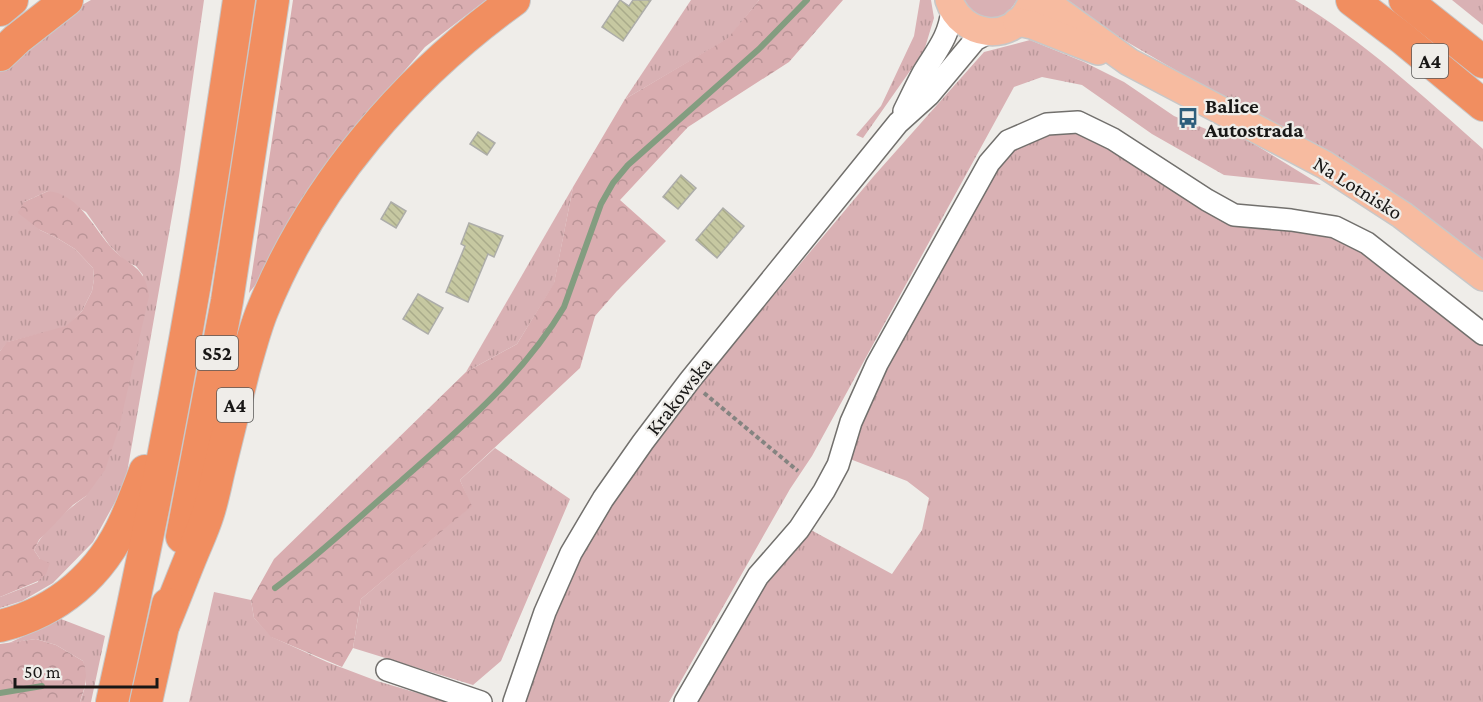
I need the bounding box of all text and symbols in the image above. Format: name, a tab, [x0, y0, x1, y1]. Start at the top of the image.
road number: A4	[1412, 44, 1448, 78]
place label: Balice Autostrada	[1204, 94, 1304, 142]
bus stop icon: Balice Autostrada	[1176, 106, 1200, 130]
street label: Na Lotnisko	[1309, 151, 1407, 225]
road number: S52	[196, 336, 238, 370]
street label: Krakowska	[641, 352, 717, 440]
road number: A4	[217, 388, 253, 422]
scale bar	[15, 651, 158, 689]
text: 50 m	[24, 662, 61, 682]

